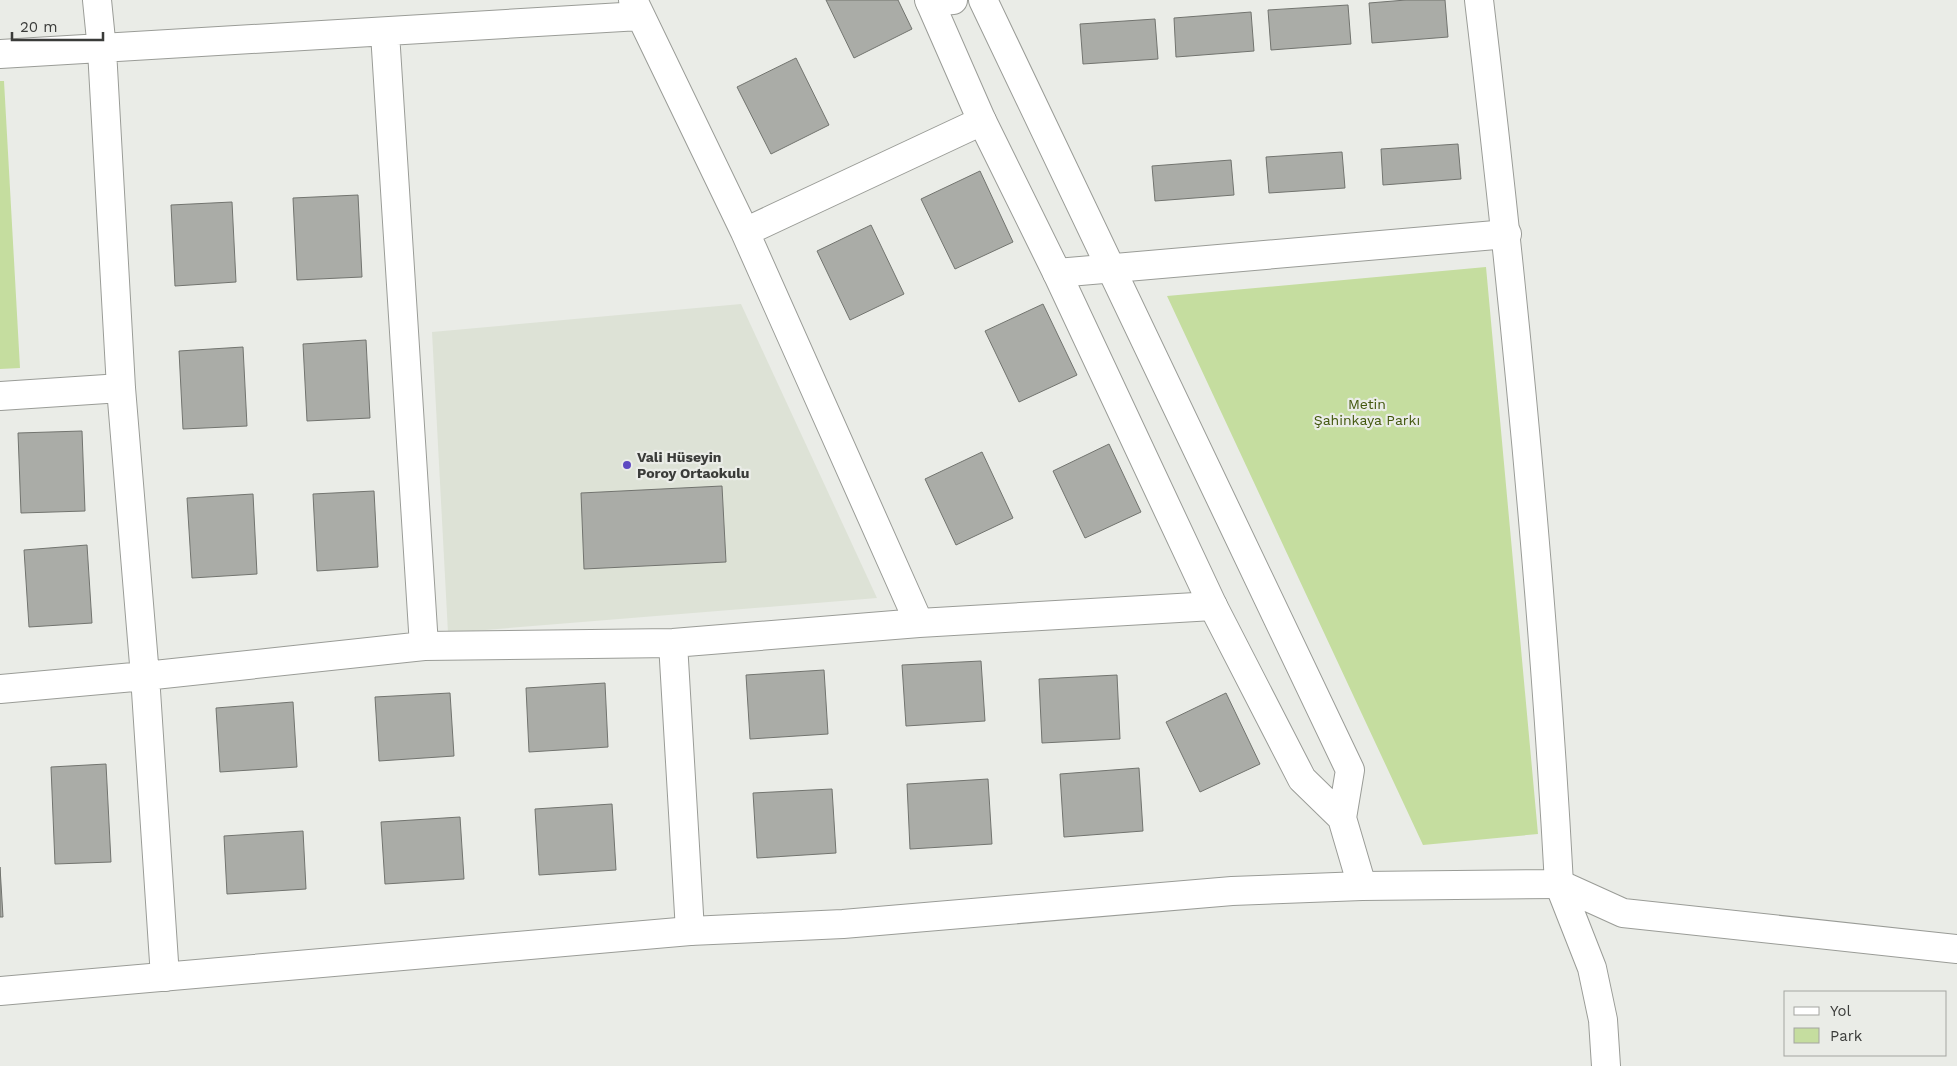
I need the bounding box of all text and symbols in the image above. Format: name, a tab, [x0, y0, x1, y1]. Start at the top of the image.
scale bar	[12, 10, 104, 42]
text: 20 m	[20, 18, 58, 36]
park label: Metin Şahinkaya Parkı	[1314, 396, 1420, 428]
place label: Vali Hüseyin Poroy Ortaokulu	[637, 449, 749, 481]
marker: Vali Hüseyin Poroy Ortaokulu	[621, 459, 633, 471]
legend	[1784, 991, 1947, 1056]
text: Yol	[1830, 1002, 1852, 1020]
text: Park	[1830, 1027, 1863, 1045]

